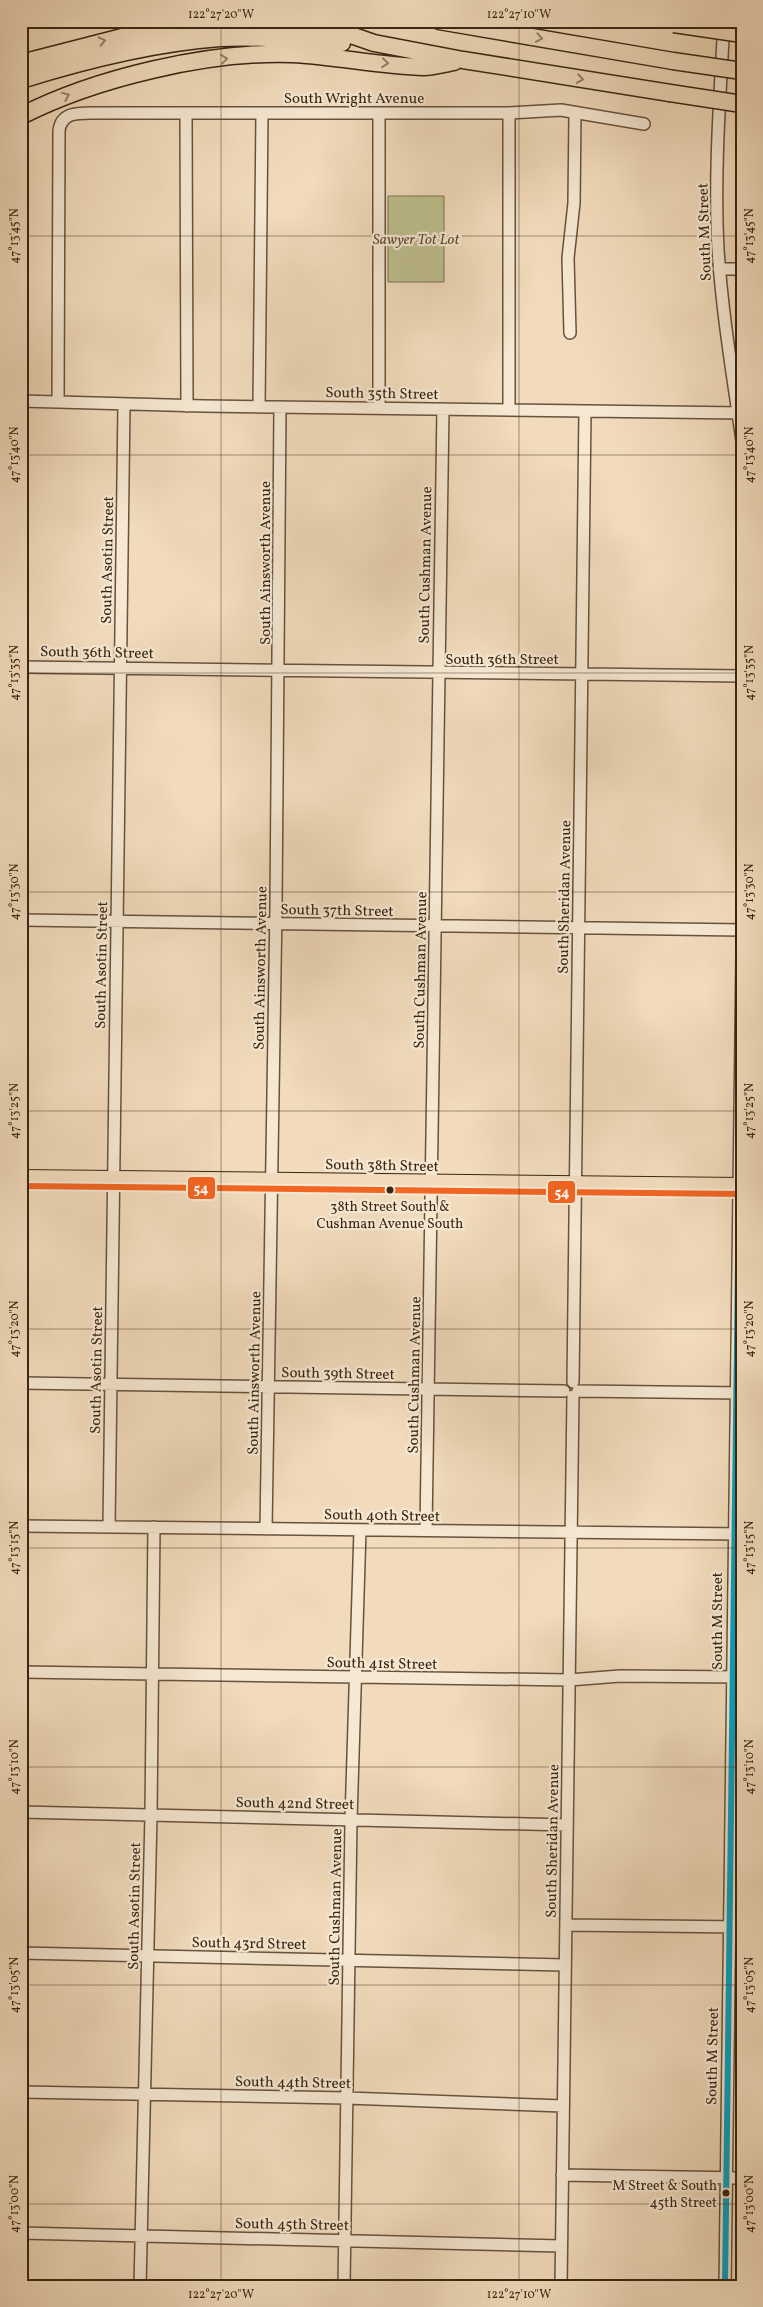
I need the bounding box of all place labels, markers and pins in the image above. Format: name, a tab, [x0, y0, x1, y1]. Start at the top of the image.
marker: 38th Street South & Cushman Avenue South	[385, 1185, 395, 1195]
place label: 38th Street South & Cushman Avenue South	[317, 1198, 463, 1234]
place label: M Street & South 45th Street	[612, 2177, 717, 2213]
marker: M Street & South 45th Street	[721, 2188, 731, 2198]

